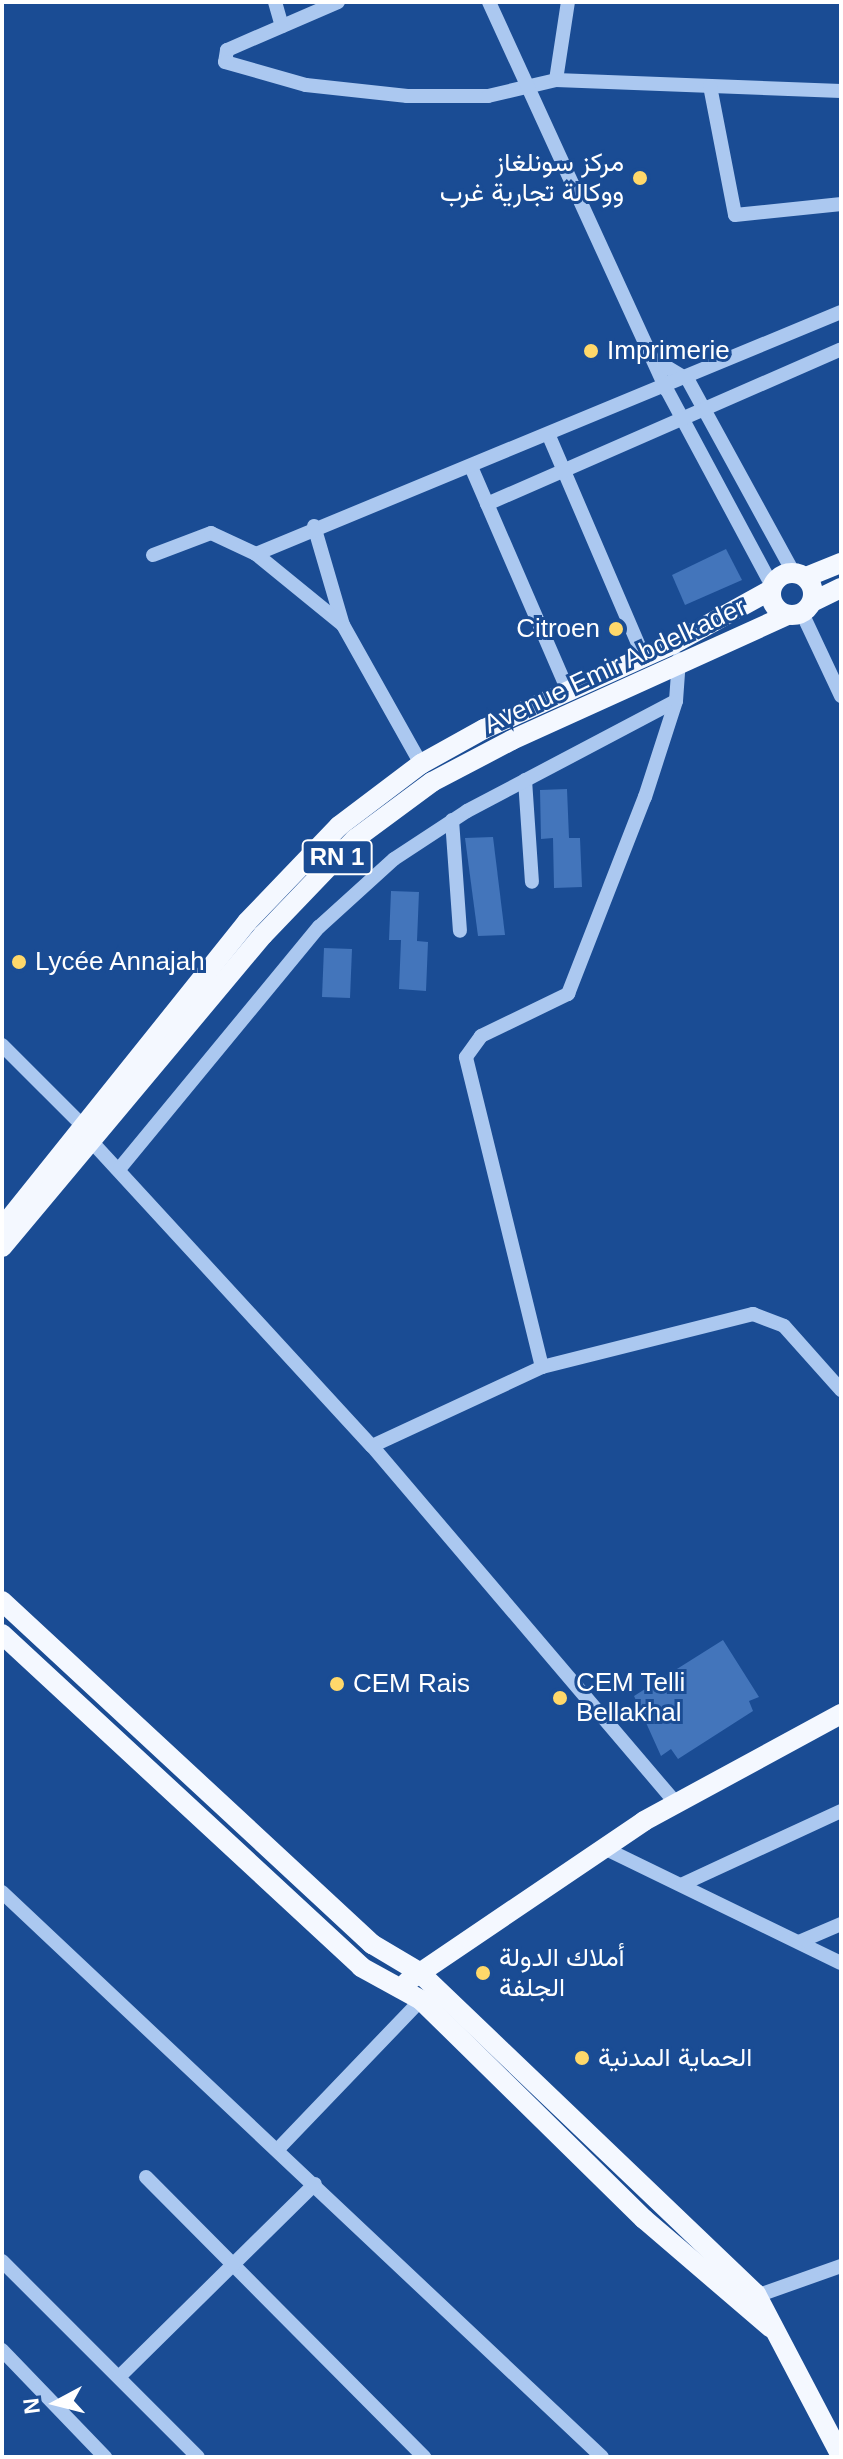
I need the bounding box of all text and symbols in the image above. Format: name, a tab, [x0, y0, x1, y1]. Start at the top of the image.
place label: مركز سونلغاز ووكالة تجارية غرب	[440, 147, 624, 208]
marker: مركز سونلغاز ووكالة تجارية غرب	[631, 169, 649, 187]
place label: Imprimerie	[607, 335, 730, 367]
marker: Imprimerie	[582, 342, 600, 360]
street label: Avenue Emir Abdelkader	[478, 591, 752, 741]
place label: Citroen	[516, 613, 600, 645]
marker: Citroen	[607, 620, 625, 638]
road number: RN 1	[301, 837, 373, 877]
place label: Lycée Annajah	[35, 946, 206, 978]
marker: Lycée Annajah	[10, 953, 28, 971]
place label: CEM Telli Bellakhal	[576, 1667, 686, 1728]
place label: CEM Rais	[353, 1668, 470, 1700]
marker: CEM Rais	[328, 1675, 346, 1693]
marker: CEM Telli Bellakhal	[551, 1689, 569, 1707]
place label: أملاك الدولة الجلفة	[499, 1942, 625, 2004]
marker: أملاك الدولة الجلفة	[474, 1964, 492, 1982]
place label: الحماية المدنية	[598, 2042, 752, 2074]
marker: الحماية المدنية	[573, 2049, 591, 2067]
north arrow	[16, 2363, 96, 2443]
text: N	[18, 2397, 45, 2415]

